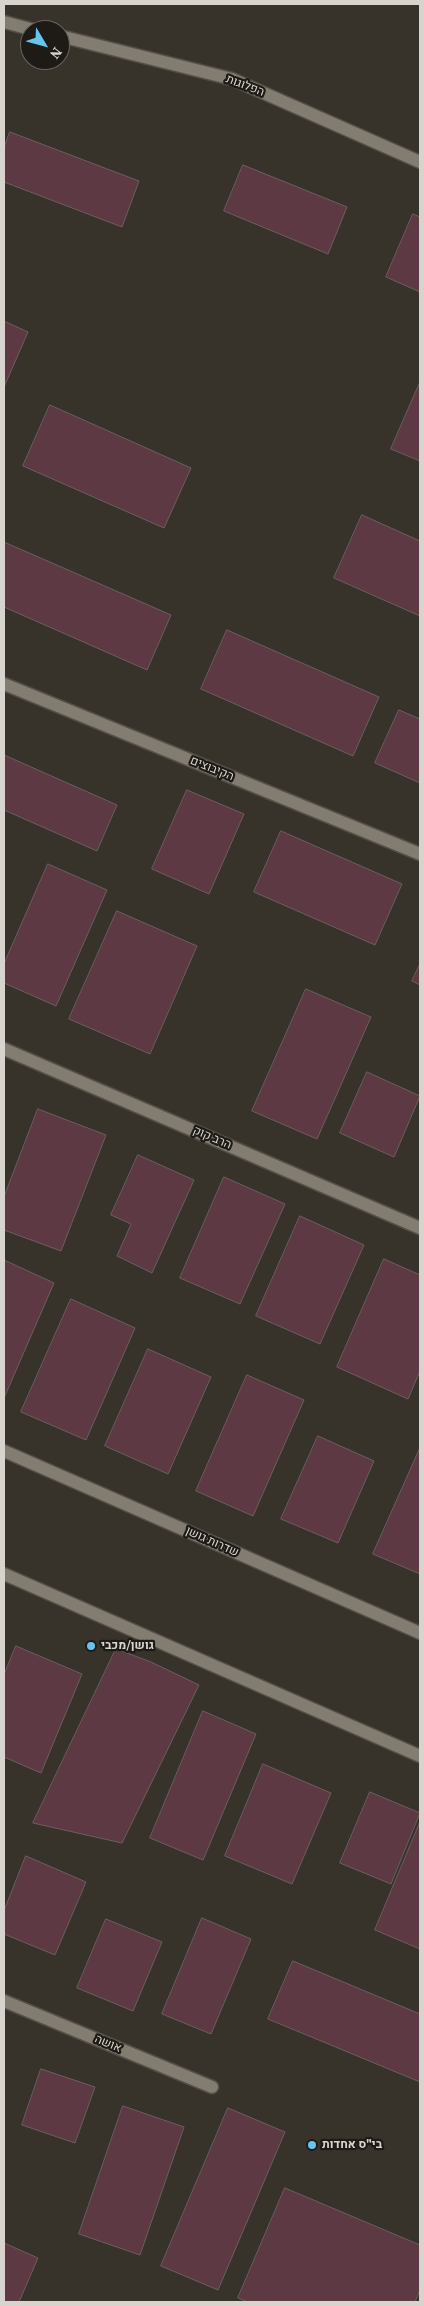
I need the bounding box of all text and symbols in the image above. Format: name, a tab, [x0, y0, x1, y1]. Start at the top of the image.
north arrow	[20, 20, 70, 70]
text: N	[45, 43, 67, 64]
street label: הפלוגות	[224, 72, 266, 100]
street label: הקיבוצים	[188, 754, 236, 784]
street label: הרב קוק	[191, 1123, 233, 1153]
street label: שדרות גושן	[183, 1524, 241, 1560]
place label: גושן/מכבי	[101, 1639, 154, 1653]
marker: גושן/מכבי	[85, 1640, 97, 1652]
street label: אושה	[92, 2032, 124, 2056]
place label: בי"ס אחדות	[322, 2138, 382, 2152]
marker: בי"ס אחדות	[306, 2139, 318, 2151]

